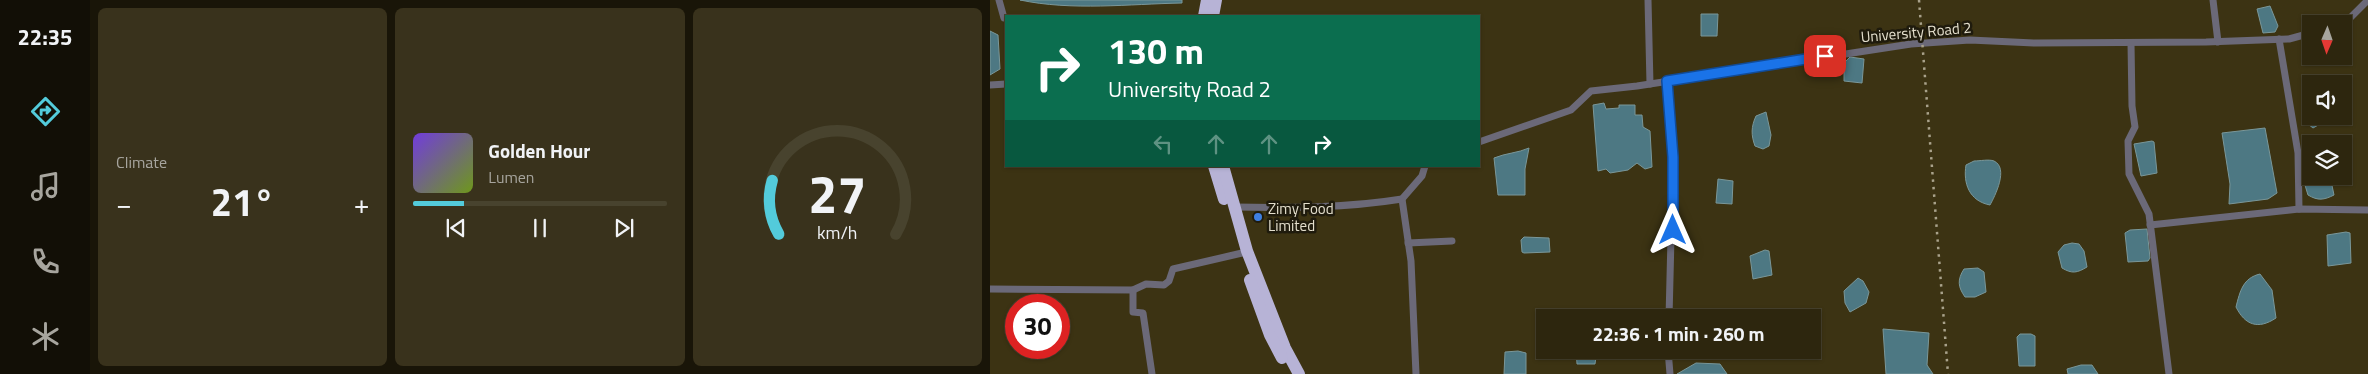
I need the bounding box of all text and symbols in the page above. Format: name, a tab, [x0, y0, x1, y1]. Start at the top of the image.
north arrow	[2302, 15, 2352, 65]
map controls	[2302, 15, 2352, 185]
street label: University Road 2	[1860, 16, 1972, 48]
text: 22:35	[18, 20, 72, 54]
text: 130 m	[1108, 24, 1204, 78]
icon: right	[1025, 35, 1090, 100]
pin	[1804, 35, 1846, 77]
icon: arrive	[1811, 42, 1839, 70]
text: University Road 2	[1108, 72, 1271, 106]
button: sound	[2302, 75, 2352, 125]
icon: directions	[28, 94, 63, 129]
icon: left	[1149, 130, 1177, 158]
icon: ahead	[1202, 130, 1230, 158]
icon: ahead	[1255, 130, 1283, 158]
icon: right	[1308, 130, 1336, 158]
button: layers	[2302, 135, 2352, 185]
text: Golden Hour	[488, 136, 590, 165]
text: Climate	[116, 150, 167, 174]
text: 27	[808, 154, 866, 233]
text: Lumen	[488, 165, 534, 189]
icon: music	[28, 169, 63, 204]
text: 21°	[211, 173, 275, 231]
text: −	[116, 182, 132, 225]
text: +	[354, 182, 369, 225]
place label: Zimy Food Limited	[1268, 197, 1334, 237]
position arrow	[1646, 203, 1698, 255]
marker: Zimy Food Limited	[1252, 211, 1264, 223]
icon: previous	[442, 214, 470, 242]
icon: pause	[526, 214, 554, 242]
icon: next	[610, 214, 638, 242]
text: km/h	[817, 219, 858, 246]
icon: phone	[28, 244, 63, 279]
speed limit sign: 30	[1005, 294, 1070, 359]
icon: climate	[28, 319, 63, 354]
text: 22:36 · 1 min · 260 m	[1592, 319, 1765, 348]

